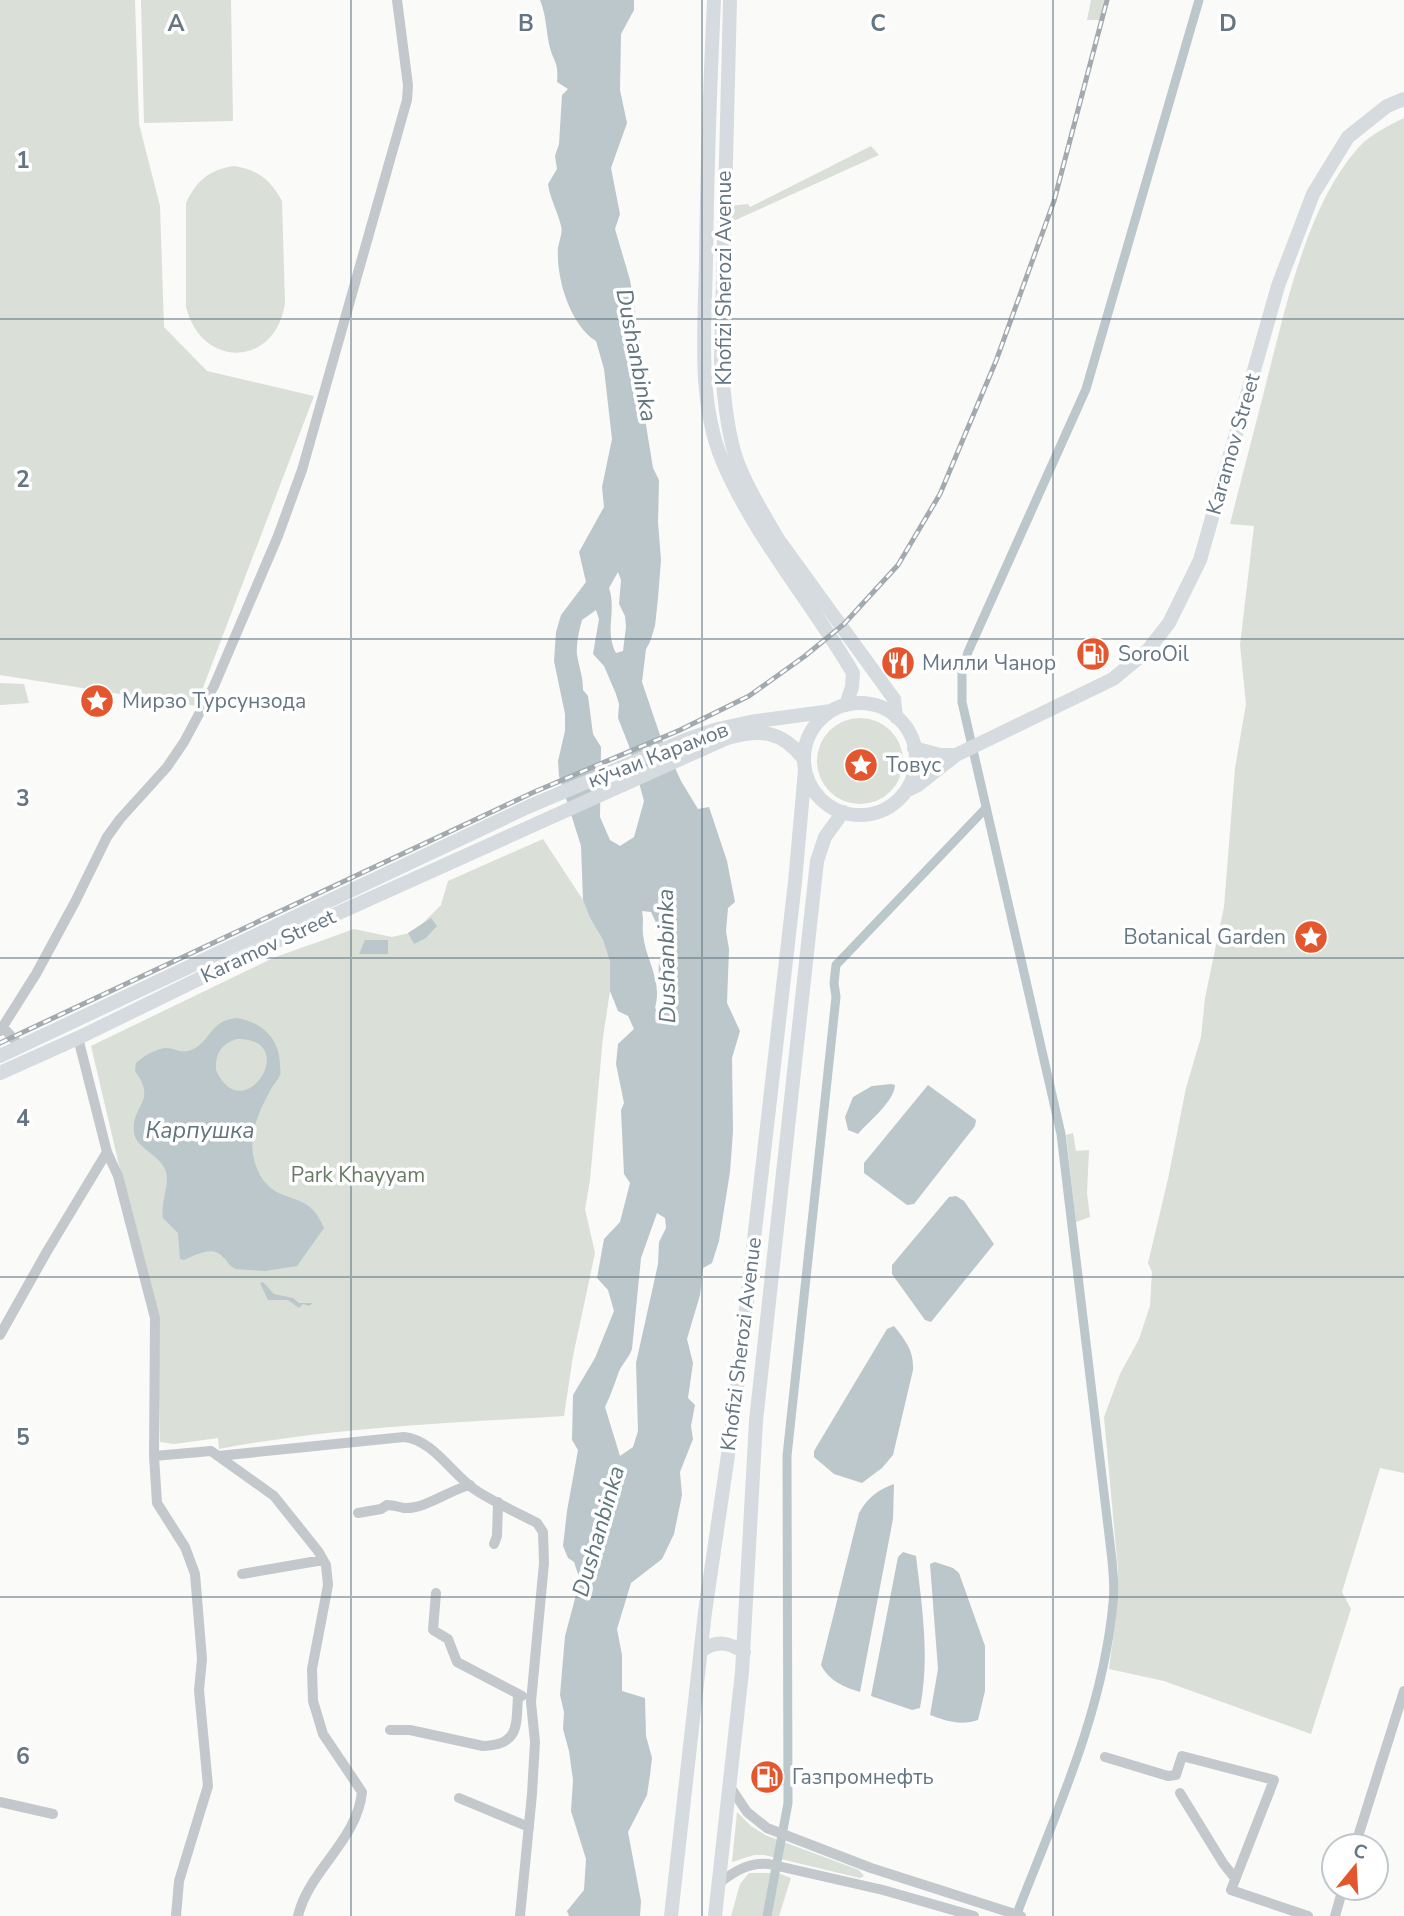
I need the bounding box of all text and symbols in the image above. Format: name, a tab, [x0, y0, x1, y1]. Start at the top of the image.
text: A	[167, 8, 185, 39]
text: B	[518, 8, 534, 39]
text: C	[870, 8, 886, 39]
text: D	[1219, 8, 1237, 39]
text: 1	[16, 145, 30, 176]
street label: Khofizi Sherozi Avenue	[710, 171, 738, 385]
water label: Dushanbinka	[608, 286, 665, 424]
street label: Karamov Street	[1199, 369, 1267, 518]
text: 2	[16, 464, 30, 495]
fuel station icon: SoroOil	[1074, 635, 1112, 673]
place label: SoroOil	[1118, 640, 1190, 668]
restaurant icon: Милли Чанор	[879, 644, 917, 682]
place label: Милли Чанор	[922, 649, 1056, 677]
place icon: Мирзо Турсунзода	[78, 682, 116, 720]
place label: Мирзо Турсунзода	[122, 687, 306, 715]
street label: кӯчаи Карамов	[584, 715, 732, 795]
place icon: Товус	[842, 746, 880, 784]
place label: Товус	[886, 751, 941, 779]
text: 3	[16, 783, 30, 814]
water label: Dushanbinka	[650, 888, 683, 1024]
street label: Karamov Street	[196, 902, 341, 989]
place icon: Botanical Garden	[1292, 918, 1330, 956]
place label: Botanical Garden	[1123, 923, 1286, 951]
text: 4	[16, 1103, 30, 1134]
water label: Карпушка	[145, 1115, 255, 1146]
park label: Park Khayyam	[291, 1161, 425, 1189]
street label: Khofizi Sherozi Avenue	[714, 1236, 768, 1452]
text: 5	[16, 1422, 30, 1453]
water label: Dushanbinka	[565, 1462, 632, 1600]
text: 6	[16, 1741, 30, 1772]
fuel station icon: Газпромнефть	[748, 1758, 786, 1796]
place label: Газпромнефть	[792, 1763, 934, 1791]
north arrow	[1320, 1832, 1390, 1902]
text: С	[1350, 1837, 1370, 1866]

